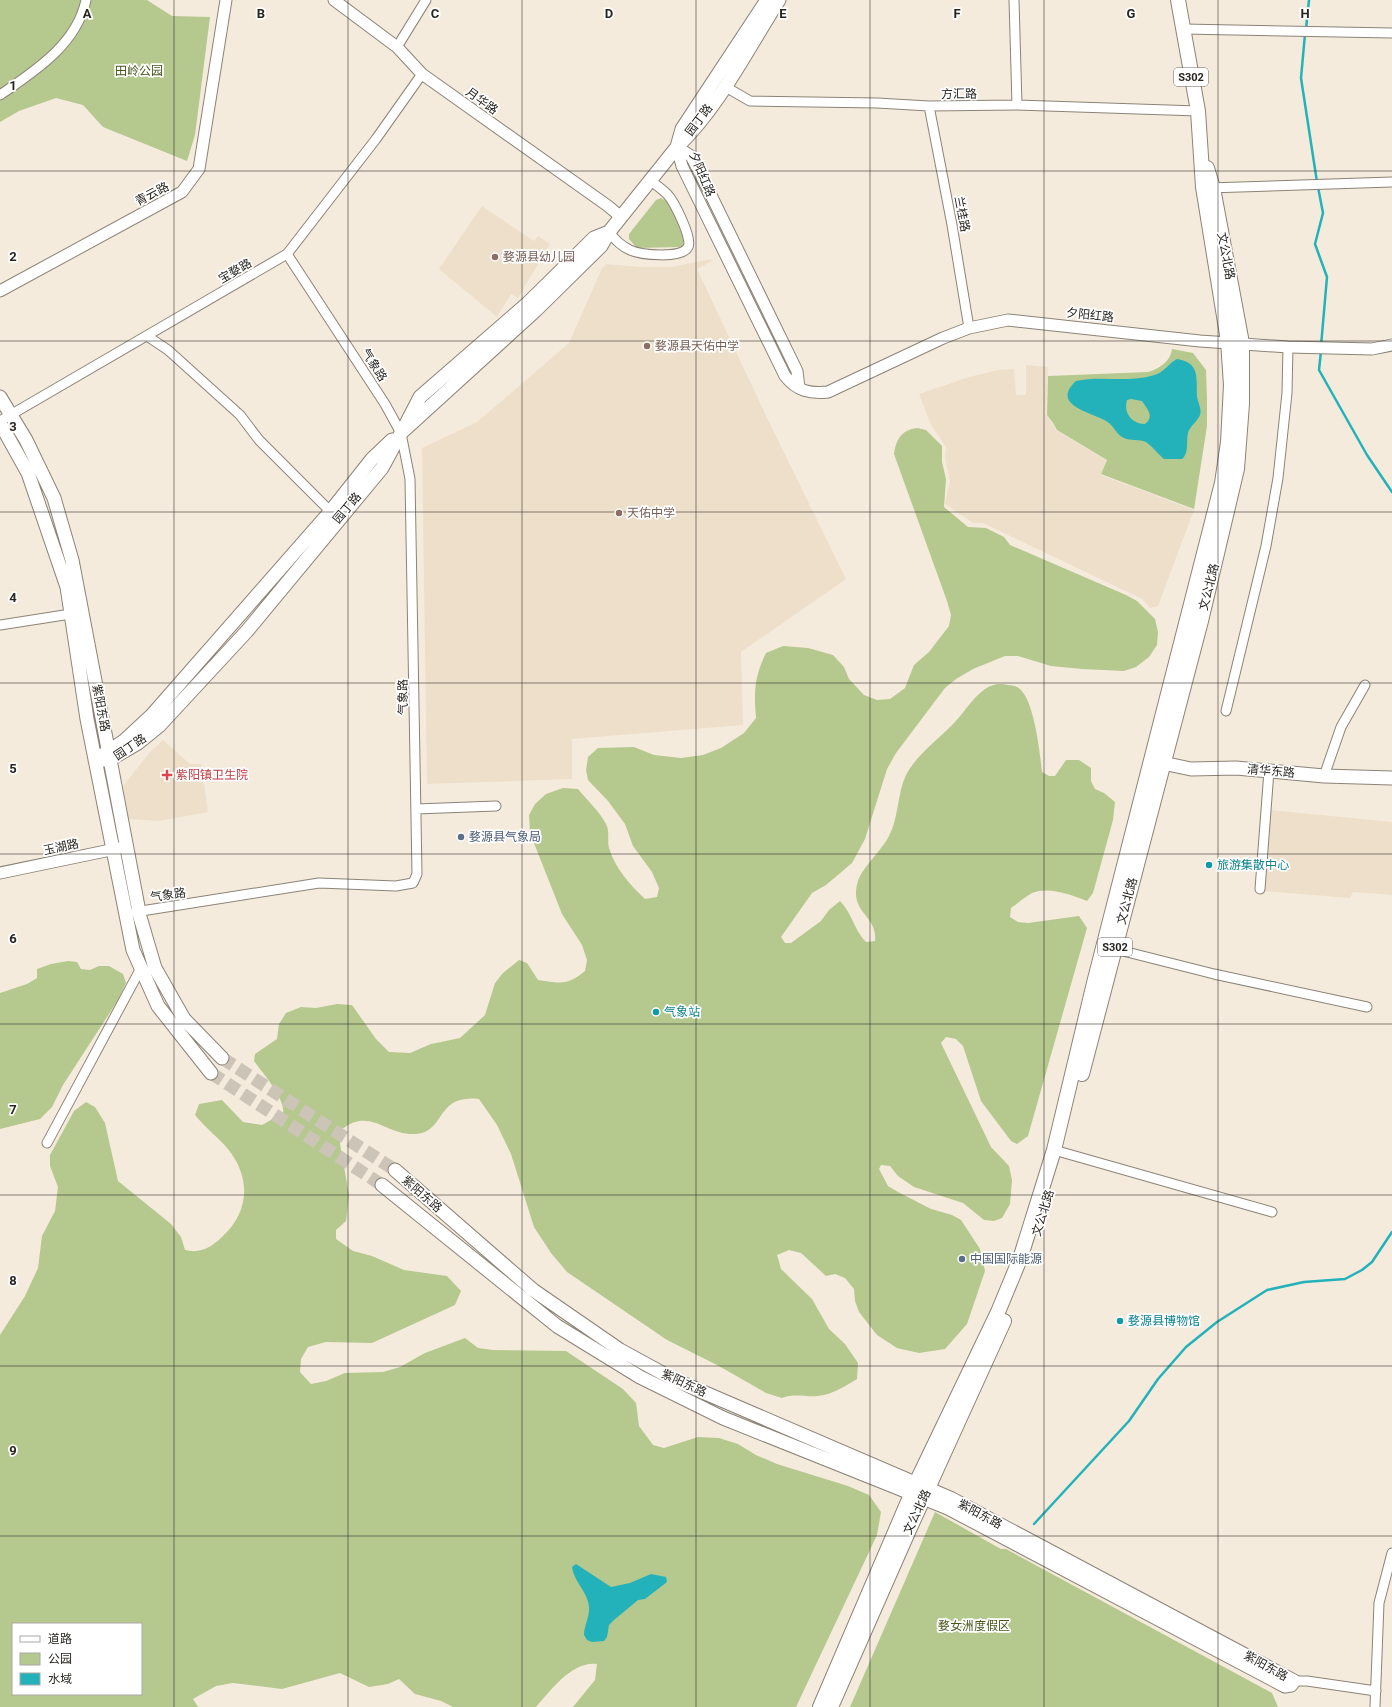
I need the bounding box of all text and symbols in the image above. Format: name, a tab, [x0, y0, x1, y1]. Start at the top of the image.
text: A	[83, 6, 92, 21]
text: B	[257, 6, 265, 21]
text: C	[431, 6, 440, 21]
text: D	[605, 6, 613, 21]
text: E	[779, 6, 787, 21]
text: F	[953, 6, 961, 21]
text: G	[1127, 6, 1136, 21]
text: H	[1300, 6, 1310, 21]
park label: 田岭公园	[115, 64, 163, 78]
road number: S302	[1174, 68, 1208, 86]
text: 1	[9, 78, 17, 93]
street label: 月华路	[463, 85, 501, 117]
street label: 方汇路	[941, 87, 977, 101]
street label: 园丁路	[683, 101, 715, 139]
street label: 夕阳红路	[686, 149, 718, 199]
street label: 青云路	[133, 179, 171, 209]
street label: 兰桂路	[952, 195, 972, 233]
street label: 文公北路	[1215, 231, 1237, 281]
text: 2	[9, 249, 17, 264]
place label: 婺源县幼儿园	[503, 250, 575, 264]
marker: 婺源县幼儿园	[490, 252, 500, 262]
street label: 宝婺路	[216, 256, 254, 286]
street label: 夕阳红路	[1065, 306, 1115, 324]
place label: 婺源县天佑中学	[655, 339, 739, 353]
marker: 婺源县天佑中学	[642, 341, 652, 351]
street label: 气象路	[358, 346, 390, 384]
text: 3	[9, 419, 17, 434]
street label: 园丁路	[330, 490, 364, 526]
place label: 天佑中学	[627, 506, 675, 520]
marker: 天佑中学	[614, 508, 624, 518]
street label: 文公北路	[1196, 562, 1222, 612]
text: 4	[9, 590, 17, 605]
street label: 气象路	[396, 679, 410, 715]
street label: 紫阳东路	[90, 683, 112, 733]
street label: 园丁路	[111, 731, 149, 763]
text: 5	[9, 761, 17, 776]
street label: 清华东路	[1246, 762, 1296, 780]
place label: 紫阳镇卫生院	[176, 768, 248, 782]
marker: 紫阳镇卫生院	[161, 769, 173, 781]
place label: 婺源县气象局	[469, 830, 541, 844]
marker: 婺源县气象局	[456, 832, 466, 842]
street label: 玉湖路	[42, 836, 80, 858]
place label: 旅游集散中心	[1217, 858, 1289, 872]
marker: 旅游集散中心	[1204, 860, 1214, 870]
street label: 文公北路	[1114, 876, 1140, 926]
street label: 气象路	[149, 886, 187, 904]
text: 6	[9, 931, 17, 946]
road number: S302	[1098, 938, 1132, 956]
place label: 气象站	[664, 1005, 700, 1019]
marker: 气象站	[651, 1007, 661, 1017]
text: 7	[9, 1102, 17, 1117]
street label: 紫阳东路	[399, 1173, 445, 1215]
street label: 文公北路	[1029, 1188, 1057, 1238]
place label: 中国国际能源	[970, 1252, 1042, 1266]
marker: 中国国际能源	[957, 1254, 967, 1264]
text: 8	[9, 1273, 17, 1288]
place label: 婺源县博物馆	[1128, 1314, 1200, 1328]
marker: 婺源县博物馆	[1115, 1316, 1125, 1326]
street label: 紫阳东路	[659, 1367, 709, 1399]
text: 9	[9, 1443, 17, 1458]
street label: 文公北路	[901, 1487, 933, 1537]
street label: 紫阳东路	[956, 1497, 1004, 1531]
park label: 婺女洲度假区	[938, 1619, 1010, 1633]
legend	[12, 1623, 142, 1695]
text: 道路	[48, 1632, 72, 1646]
street label: 紫阳东路	[1242, 1648, 1290, 1684]
text: 公园	[48, 1652, 72, 1666]
text: 水域	[48, 1672, 72, 1686]

